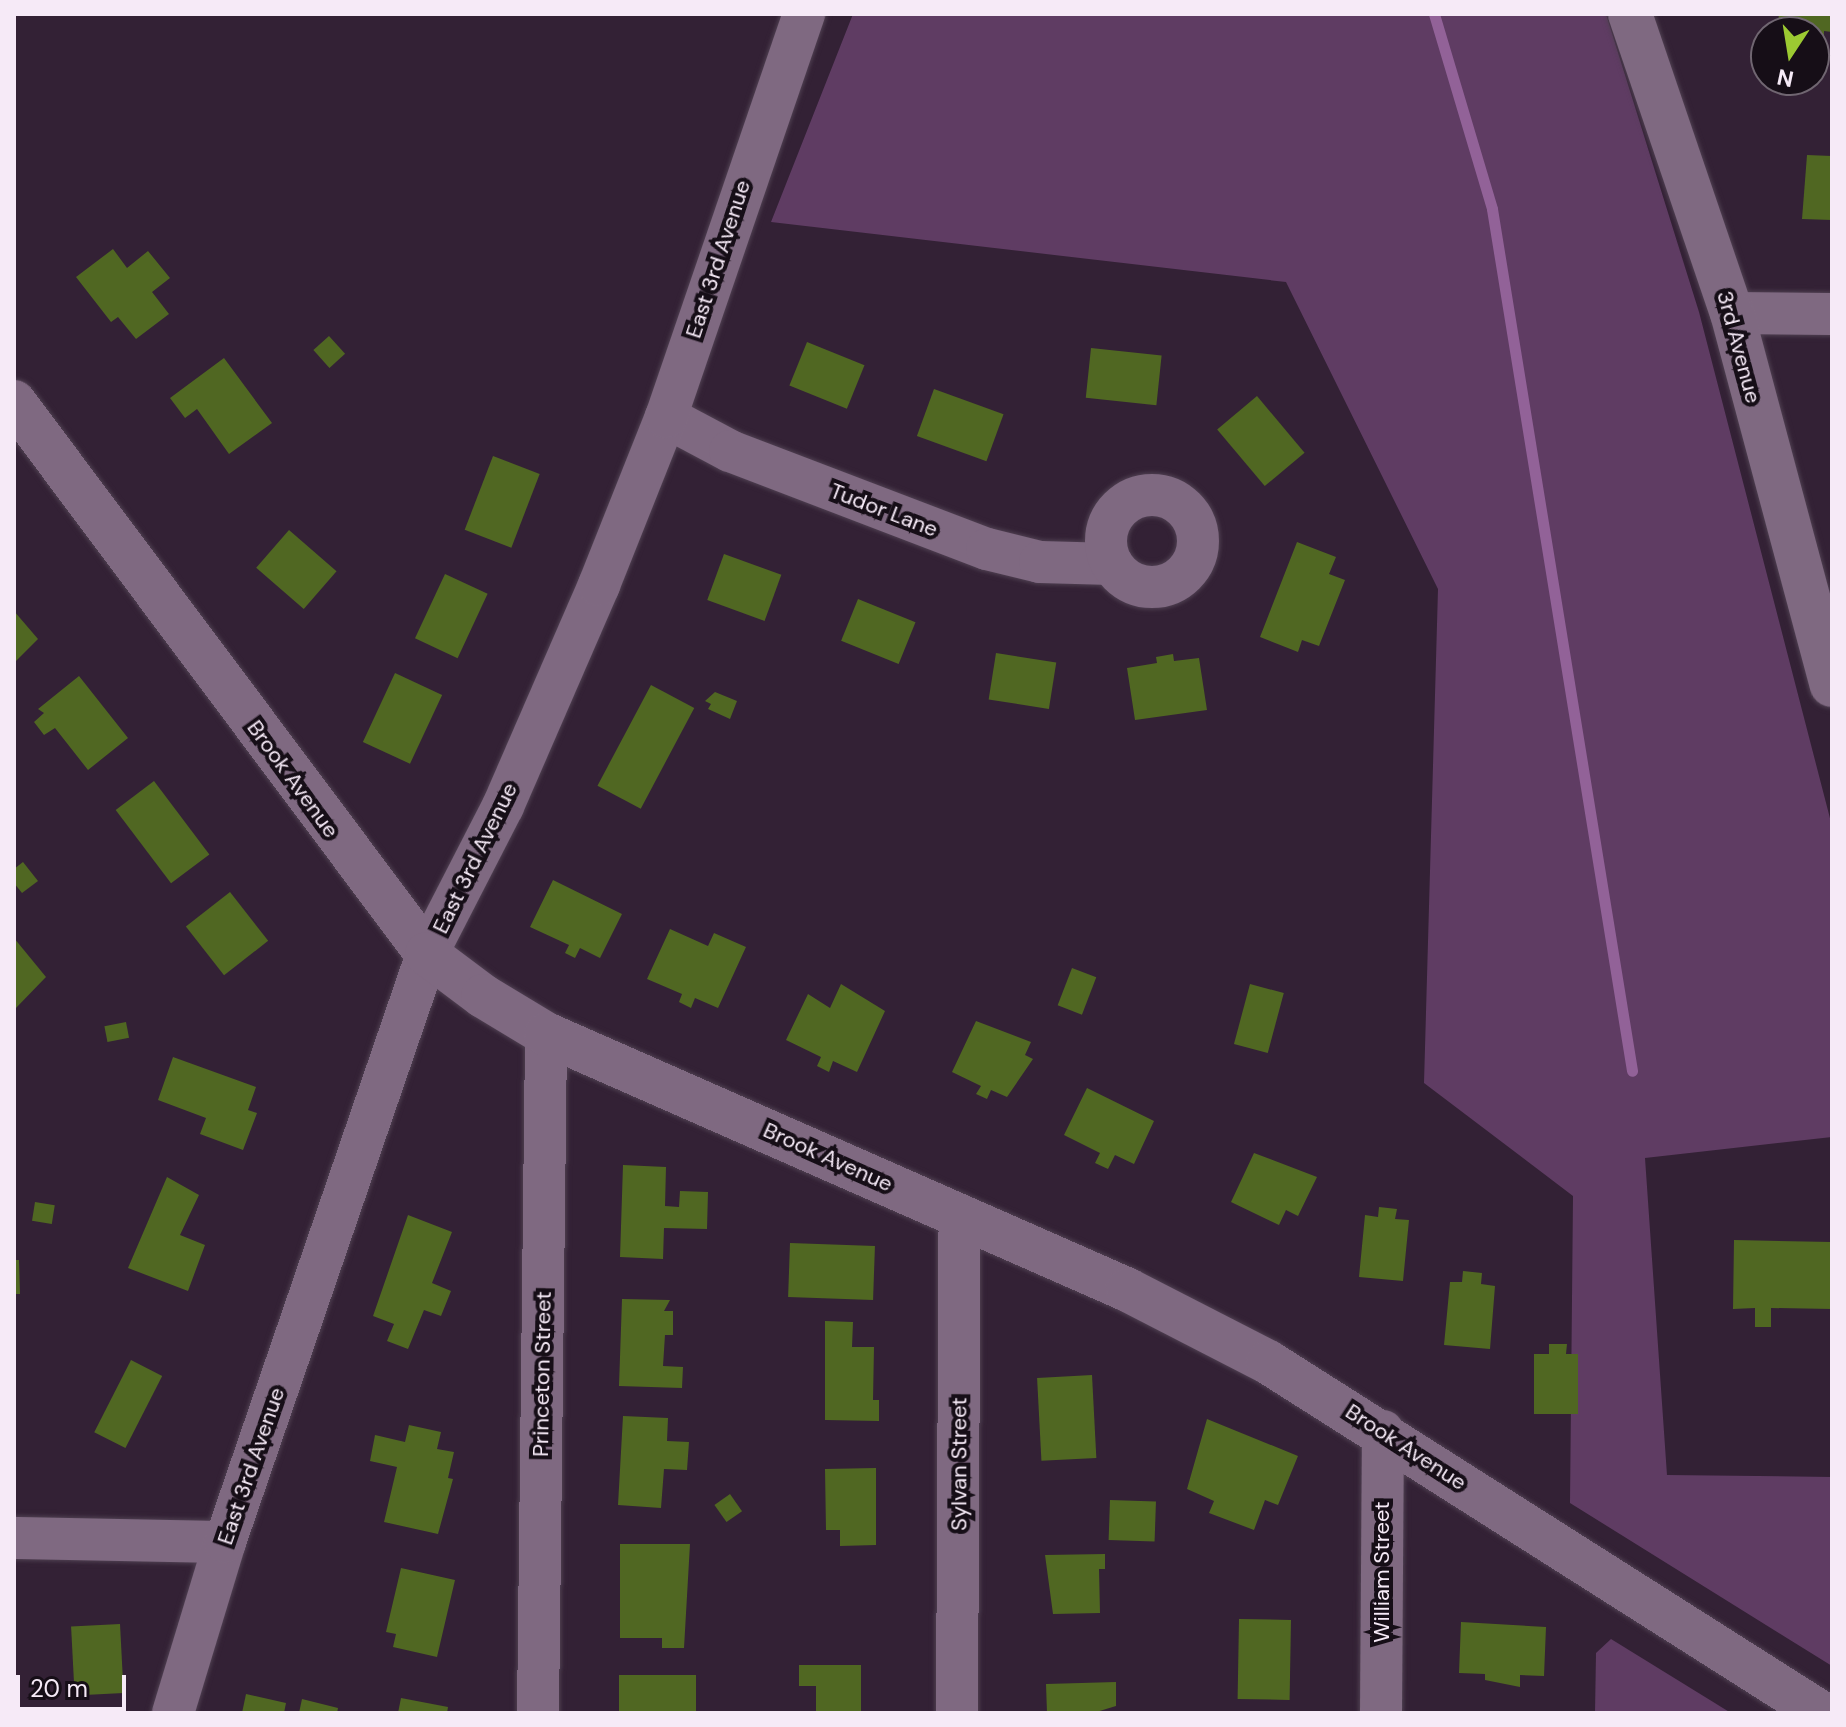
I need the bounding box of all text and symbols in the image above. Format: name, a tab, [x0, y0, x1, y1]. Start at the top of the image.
north arrow	[1750, 16, 1830, 96]
text: N	[1774, 62, 1796, 94]
street label: East 3rd Avenue	[680, 177, 756, 341]
street label: 3rd Avenue	[1711, 288, 1767, 406]
street label: Tudor Lane	[826, 477, 942, 543]
street label: Brook Avenue	[242, 715, 344, 843]
street label: East 3rd Avenue	[427, 778, 523, 938]
street label: Brook Avenue	[759, 1117, 897, 1197]
street label: Princeton Street	[527, 1291, 557, 1457]
street label: East 3rd Avenue	[212, 1384, 290, 1548]
street label: Sylvan Street	[946, 1397, 972, 1531]
street label: Brook Avenue	[1341, 1398, 1471, 1496]
street label: William Street	[1369, 1501, 1395, 1643]
scale bar	[20, 1659, 130, 1709]
text: 20 m	[30, 1673, 88, 1704]

